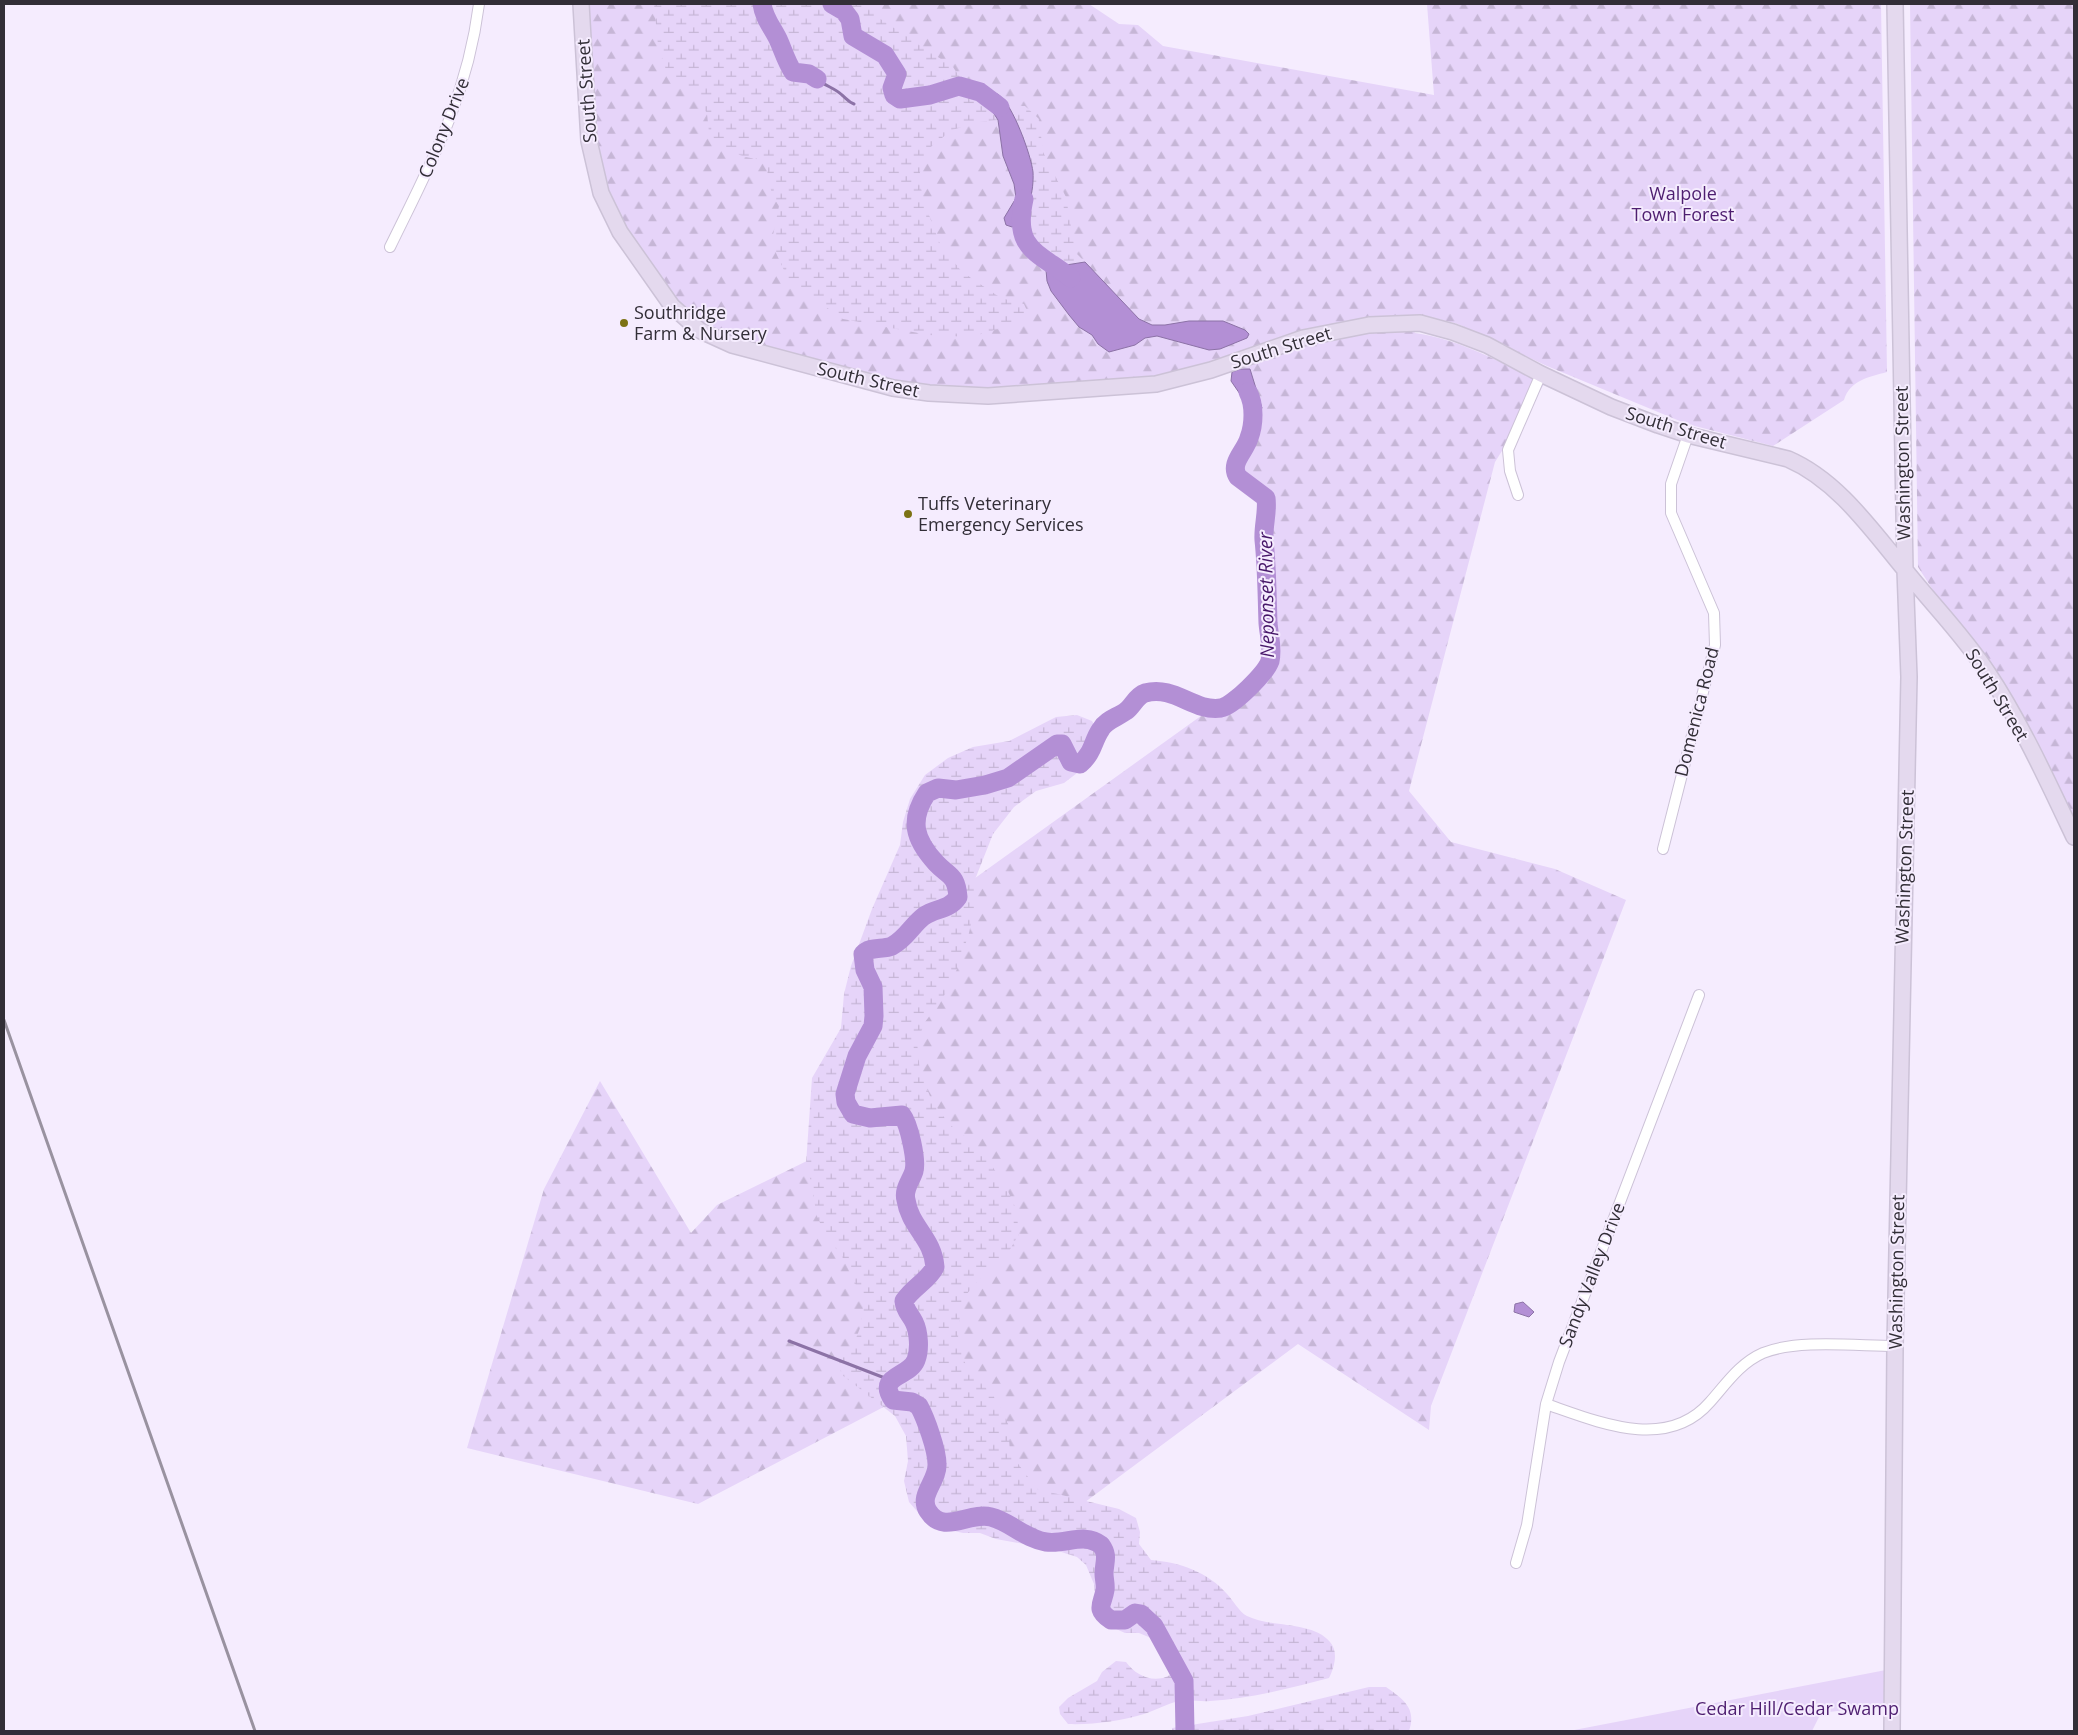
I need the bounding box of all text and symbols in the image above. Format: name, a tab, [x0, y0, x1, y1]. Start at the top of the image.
street label: South Street	[570, 38, 602, 144]
street label: Colony Drive	[412, 74, 474, 181]
park label: Walpole Town Forest	[1632, 181, 1734, 226]
place label: Southridge Farm & Nursery	[634, 300, 768, 345]
marker: Southridge Farm & Nursery	[618, 317, 630, 329]
street label: South Street	[1227, 320, 1334, 374]
street label: South Street	[815, 356, 922, 402]
street label: Washington Street	[1889, 385, 1915, 541]
street label: South Street	[1623, 400, 1730, 454]
place label: Tuffs Veterinary Emergency Services	[918, 491, 1084, 536]
marker: Tuffs Veterinary Emergency Services	[902, 508, 914, 520]
water label: Neponset River	[1252, 530, 1280, 658]
street label: South Street	[1961, 644, 2035, 745]
street label: Domenica Road	[1668, 645, 1724, 779]
street label: Washington Street	[1889, 789, 1919, 945]
street label: Washington Street	[1883, 1194, 1909, 1350]
street label: Sandy Valley Drive	[1552, 1199, 1630, 1351]
park label: Cedar Hill/Cedar Swamp	[1695, 1696, 1899, 1720]

